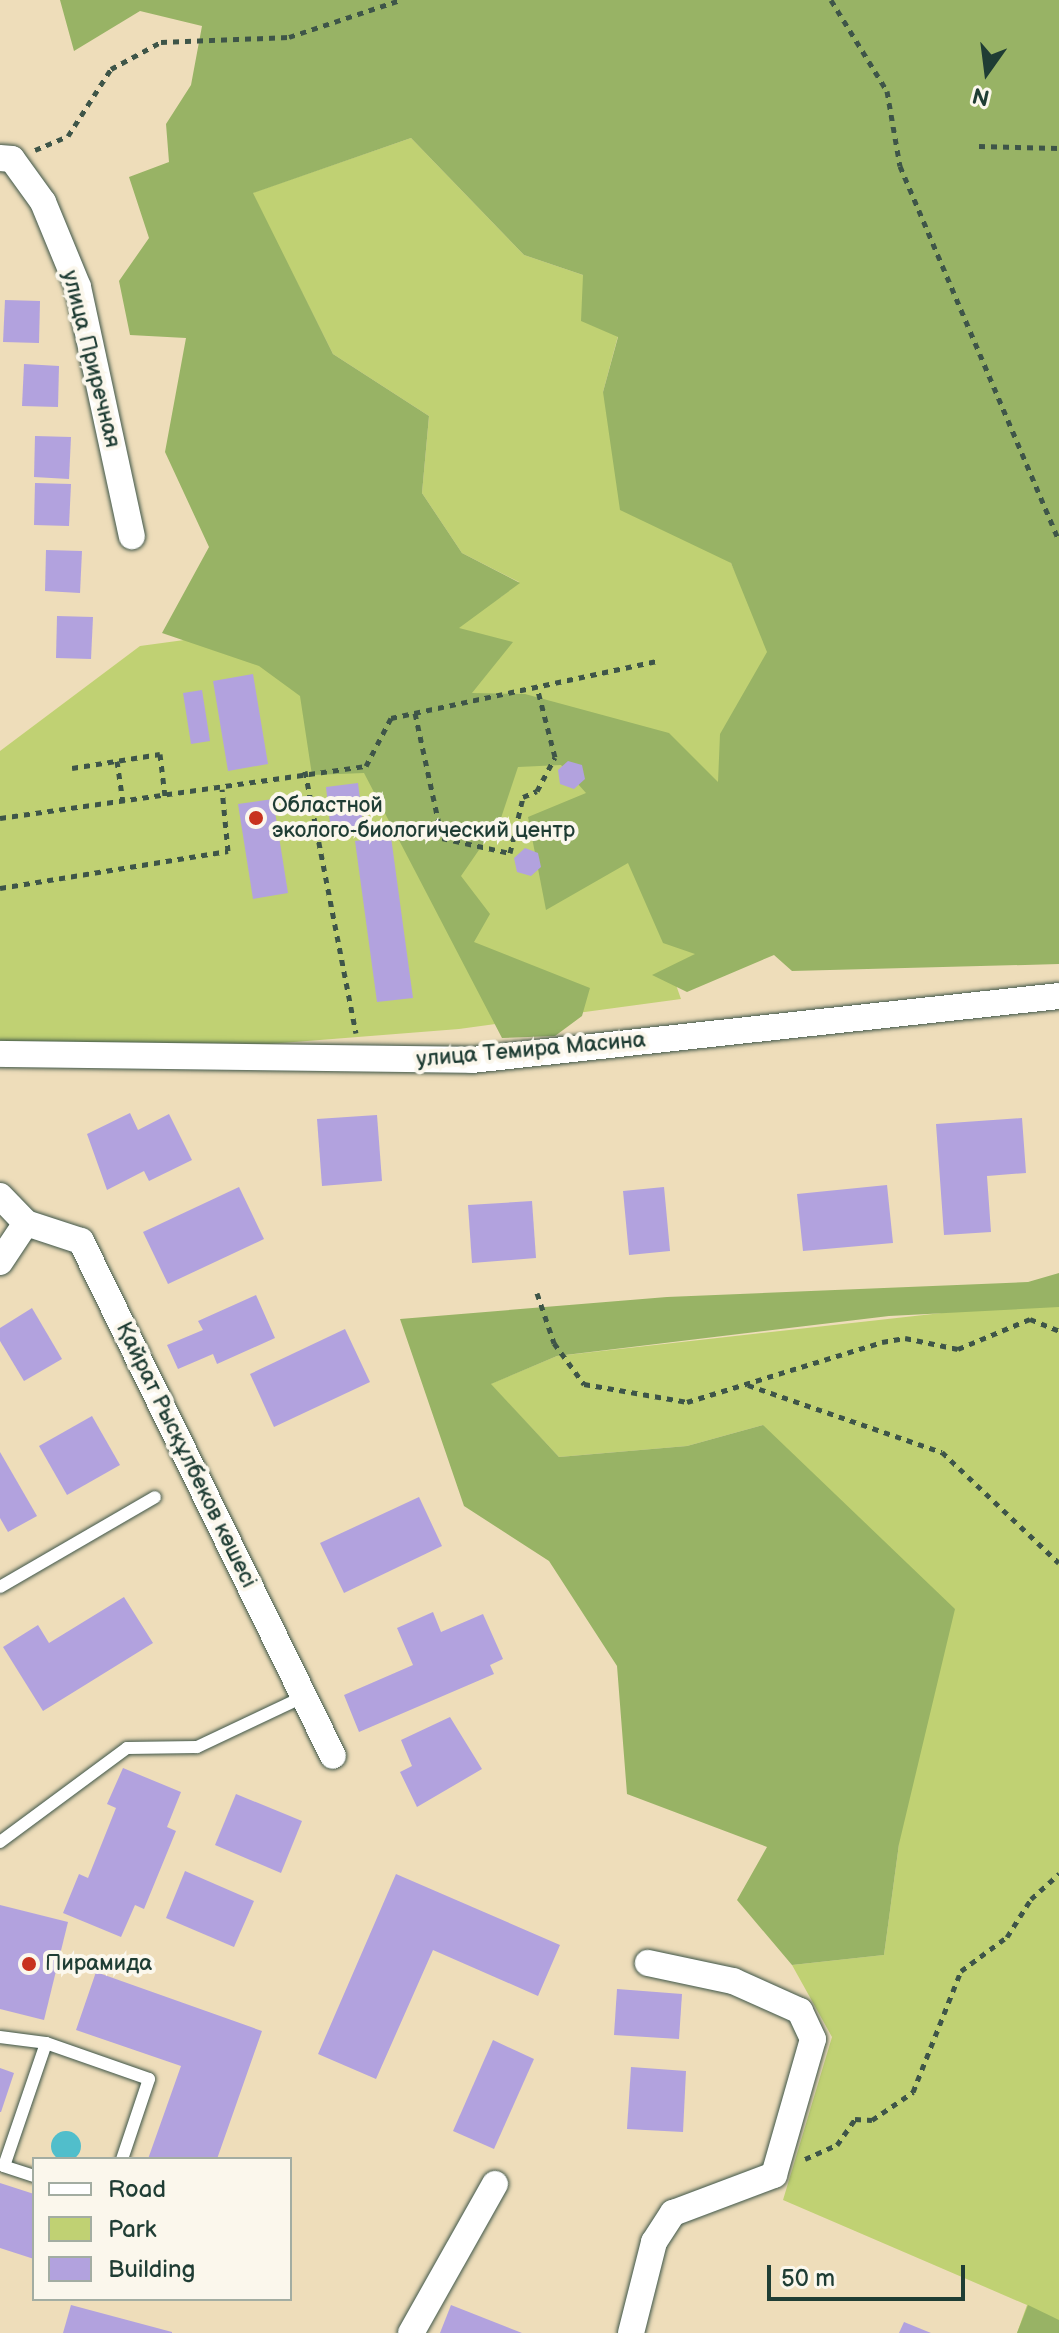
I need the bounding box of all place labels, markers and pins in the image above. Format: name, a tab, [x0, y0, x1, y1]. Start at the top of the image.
place label: Областной эколого-биологический центр	[272, 792, 575, 844]
marker: Областной эколого-биологический центр	[247, 809, 265, 827]
place label: Пирамида	[45, 1951, 152, 1977]
marker: Пирамида	[20, 1955, 38, 1973]

